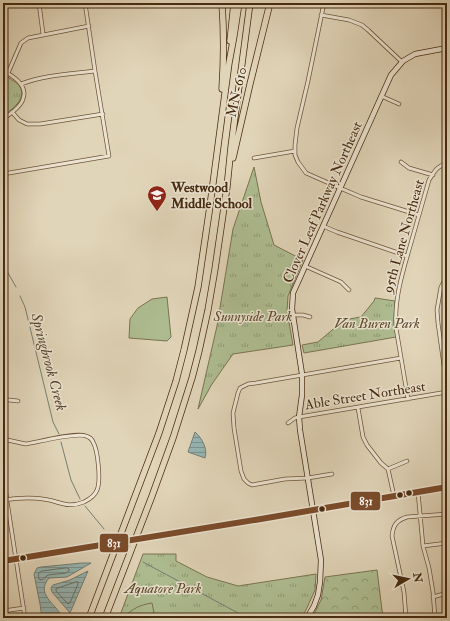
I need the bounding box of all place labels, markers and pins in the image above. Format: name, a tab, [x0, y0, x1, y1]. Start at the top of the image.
place label: Westwood Middle School	[170, 179, 252, 212]
school or university icon: Westwood Middle School	[146, 184, 168, 212]
unlabelled marker	[404, 488, 414, 498]
unlabelled marker	[395, 490, 405, 500]
unlabelled marker	[317, 504, 327, 514]
unlabelled marker	[18, 553, 28, 563]

